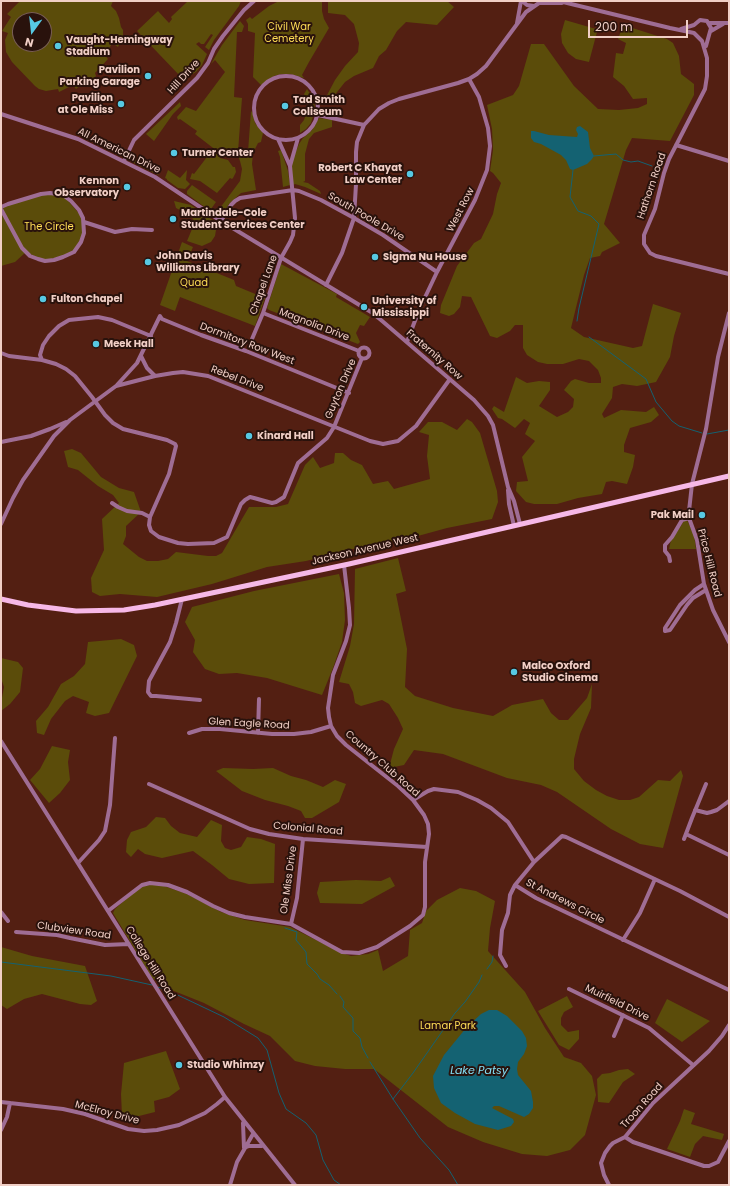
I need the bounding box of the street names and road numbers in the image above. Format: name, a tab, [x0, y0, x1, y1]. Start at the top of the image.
street label: Hill Drive	[165, 57, 203, 97]
street label: All American Drive	[76, 126, 162, 176]
street label: Hathorn Road	[635, 151, 669, 221]
street label: West Row	[445, 186, 477, 234]
street label: South Poole Drive	[326, 190, 406, 244]
street label: Chapel Lane	[248, 254, 280, 316]
street label: Magnolia Drive	[277, 306, 351, 344]
street label: Dormitory Row West	[198, 320, 296, 368]
street label: Fraternity Row	[403, 327, 465, 383]
street label: Guyton Drive	[323, 357, 359, 421]
street label: Rebel Drive	[209, 363, 265, 395]
street label: Price Hill Road	[695, 528, 723, 598]
street label: Jackson Avenue West	[311, 532, 419, 568]
street label: Glen Eagle Road	[208, 716, 290, 732]
street label: Country Club Road	[342, 728, 422, 800]
street label: Colonial Road	[273, 820, 343, 838]
street label: Ole Miss Drive	[278, 845, 300, 915]
street label: St Andrews Circle	[524, 877, 606, 927]
street label: Clubview Road	[36, 920, 112, 942]
street label: College Hill Road	[123, 924, 177, 1002]
street label: Muirfield Drive	[583, 982, 651, 1024]
street label: Troon Road	[618, 1081, 666, 1131]
street label: McElroy Drive	[74, 1099, 140, 1127]

